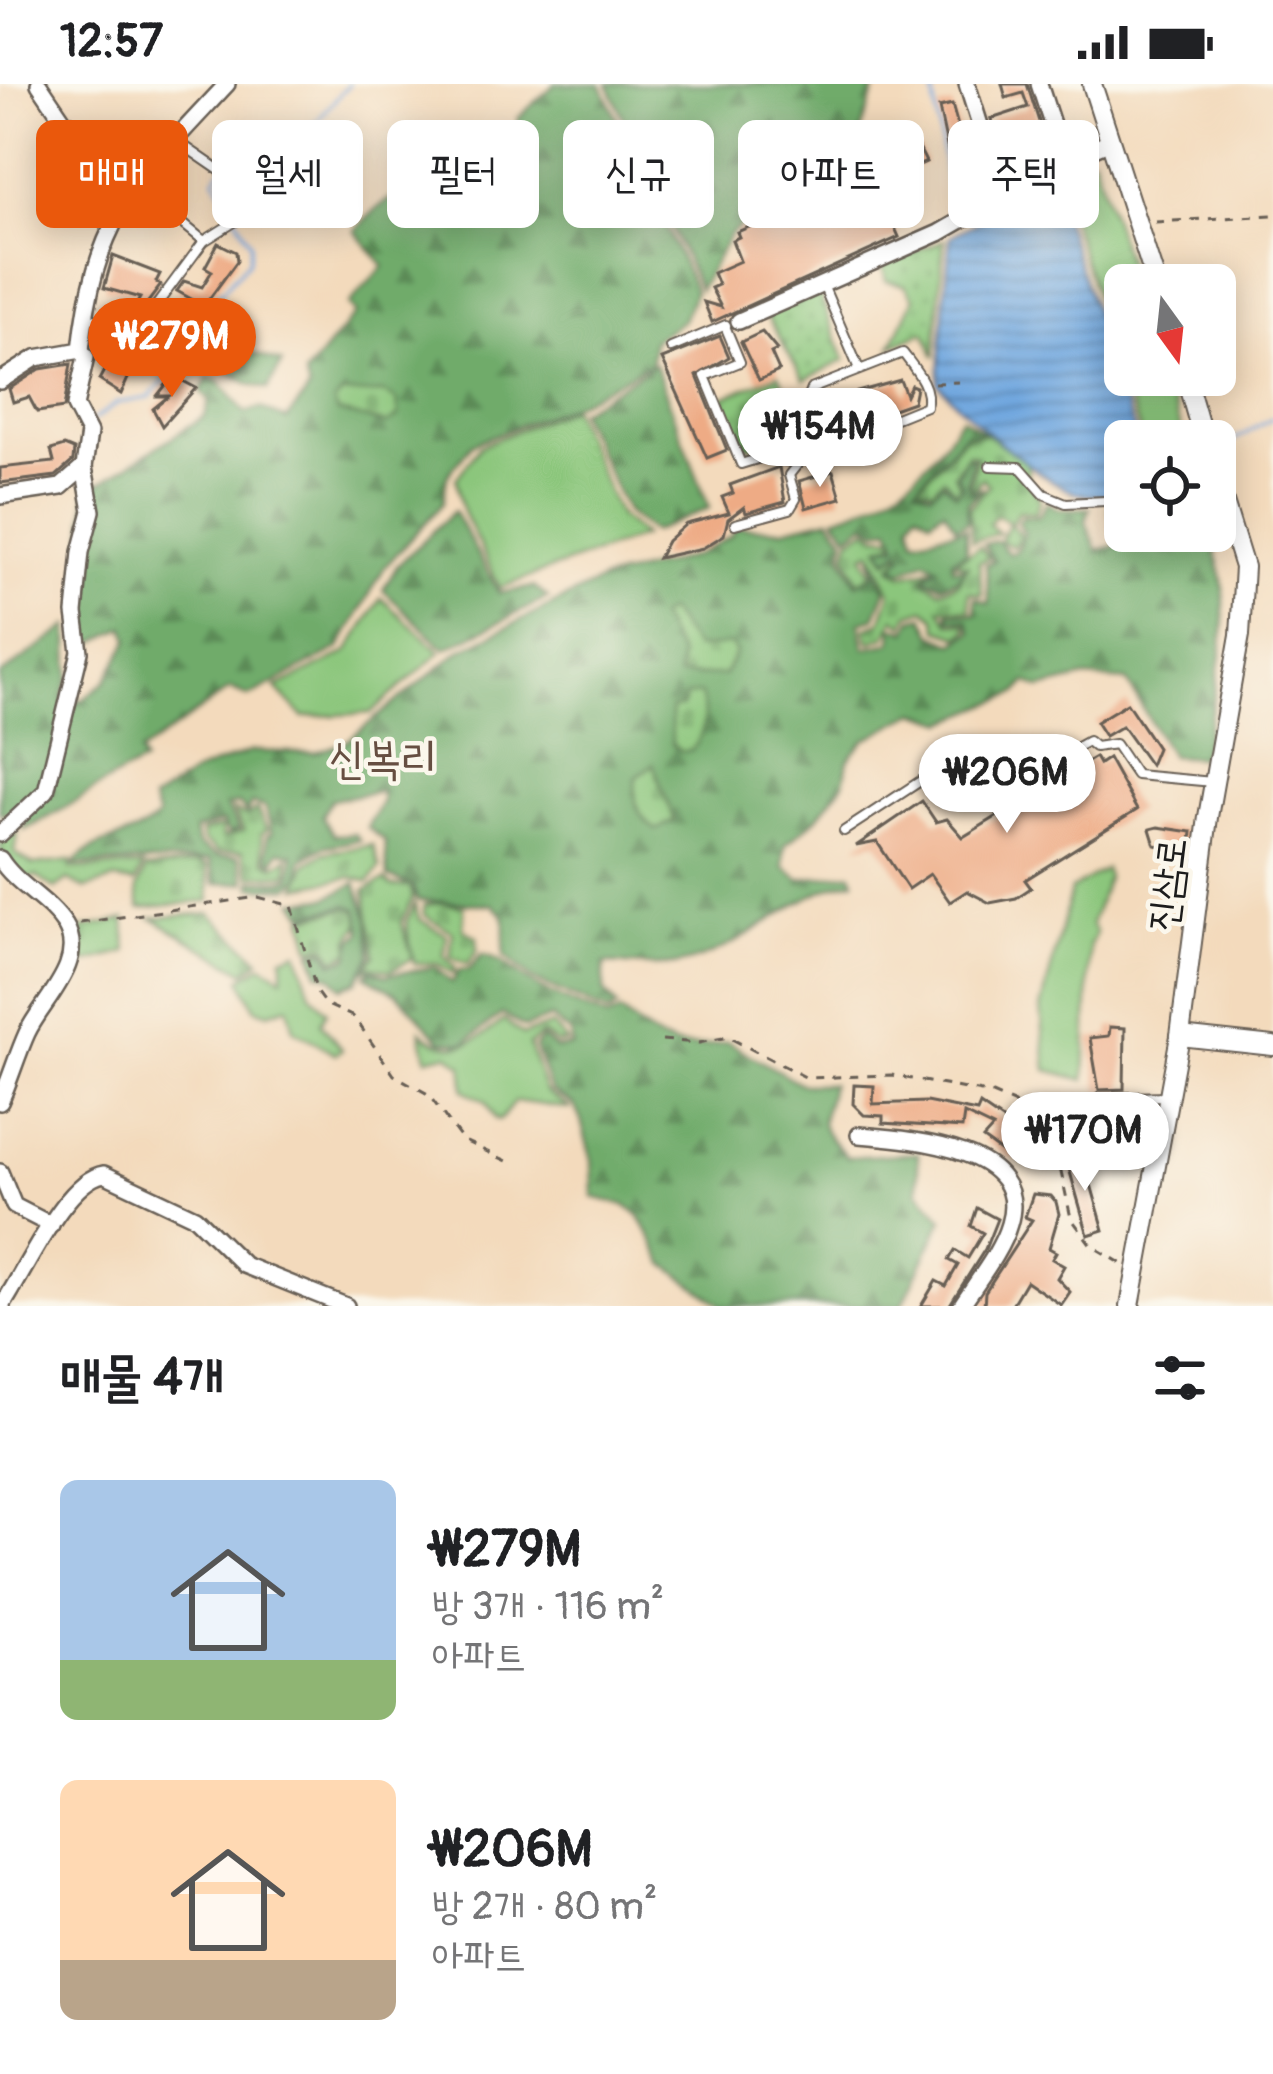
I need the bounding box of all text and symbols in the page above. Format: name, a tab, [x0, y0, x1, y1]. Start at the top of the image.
text: 12:57	[60, 14, 163, 70]
chip: 매매	[36, 120, 188, 228]
chip: 월세	[212, 120, 363, 228]
chip: 필터	[387, 120, 539, 228]
chip: 신규	[563, 120, 714, 228]
chip: 아파트	[738, 120, 924, 228]
chip: 주택	[948, 120, 1099, 228]
north arrow	[1104, 264, 1236, 396]
map controls	[1104, 264, 1236, 552]
pin: ₩279M	[88, 298, 256, 400]
text: ₩279M	[115, 312, 229, 361]
pin: ₩154M	[736, 388, 904, 490]
text: ₩154M	[765, 402, 875, 451]
button: locate	[1104, 420, 1236, 552]
district label: 신복리	[329, 731, 437, 787]
pin: ₩206M	[923, 734, 1091, 836]
text: ₩206M	[946, 748, 1068, 797]
street label: 진삼로	[1137, 834, 1198, 934]
pin: ₩170M	[1001, 1092, 1169, 1194]
text: ₩170M	[1028, 1106, 1142, 1155]
icon: filters	[1147, 1345, 1213, 1411]
text: 매물 4개	[60, 1346, 224, 1410]
text: ₩279M	[432, 1518, 581, 1582]
icon: home	[156, 1528, 300, 1672]
text: 방 3개 · 116 m²	[432, 1582, 664, 1631]
text: 아파트	[432, 1632, 526, 1681]
text: ₩206M	[432, 1818, 592, 1882]
icon: home	[156, 1828, 300, 1972]
text: 방 2개 · 80 m²	[432, 1882, 657, 1931]
text: 아파트	[432, 1932, 526, 1981]

